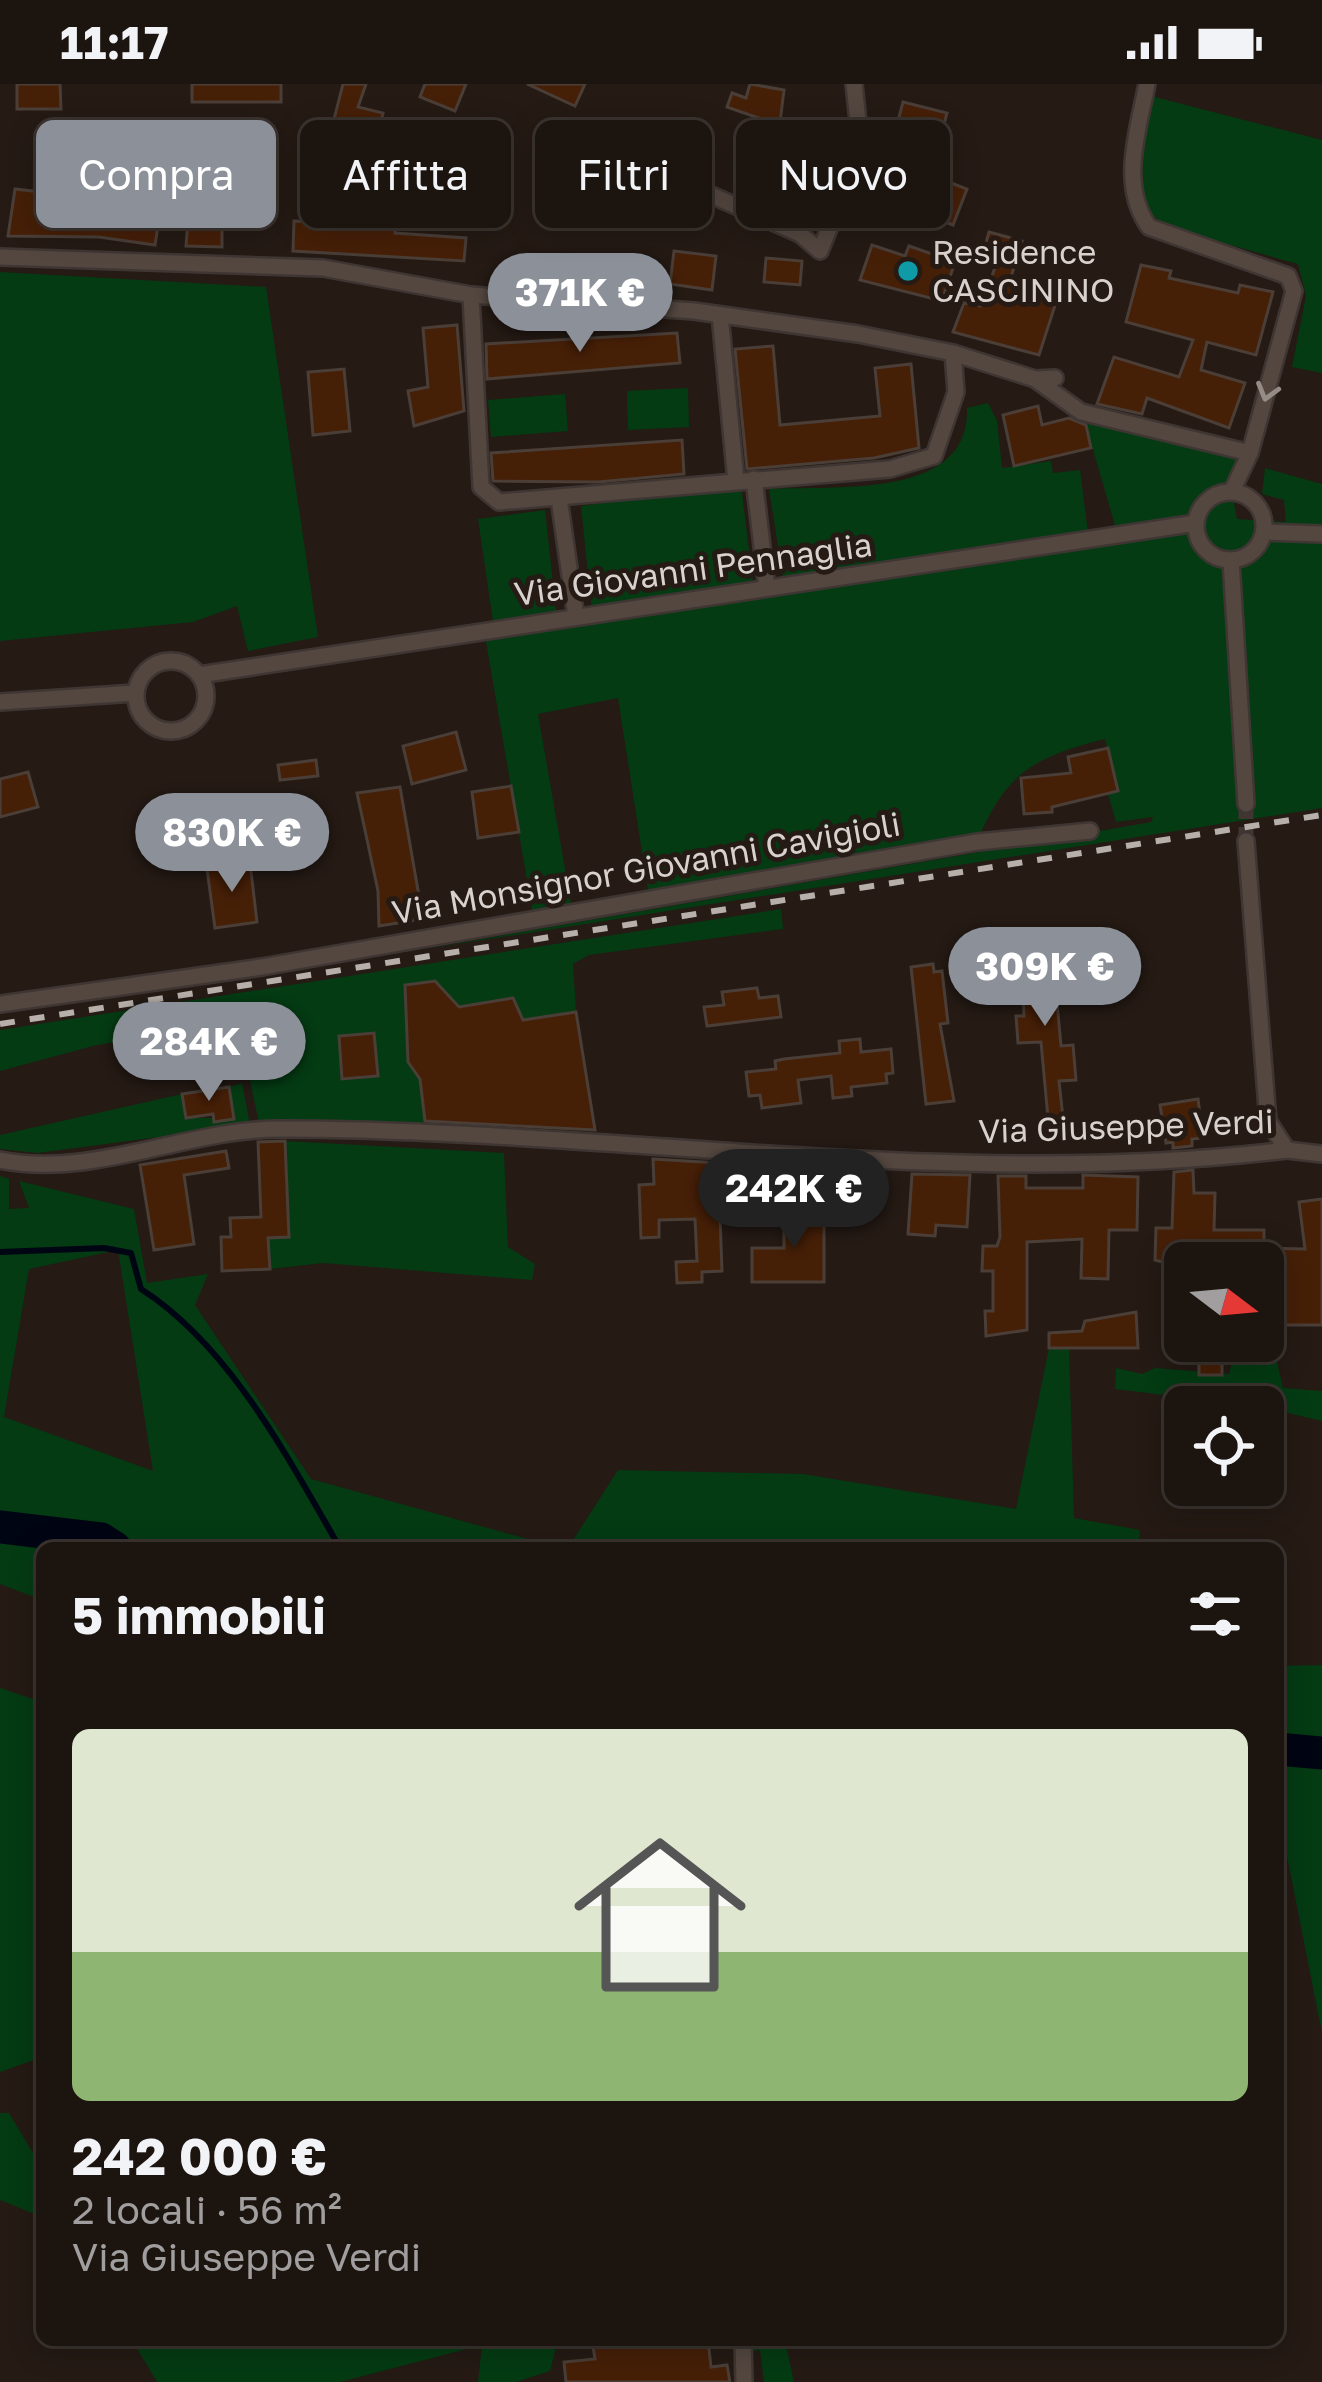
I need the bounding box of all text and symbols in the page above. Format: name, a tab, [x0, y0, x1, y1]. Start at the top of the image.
text: 11:17	[60, 15, 168, 69]
chip: Compra	[36, 120, 276, 228]
chip: Affitta	[300, 120, 511, 228]
chip: Filtri	[535, 120, 712, 228]
chip: Nuovo	[736, 120, 950, 228]
place label: Residence CASCININO	[932, 232, 1114, 309]
pin: 371K €	[482, 253, 678, 355]
marker: Residence CASCININO	[895, 258, 921, 284]
text: 371K €	[515, 268, 645, 315]
one-way arrow	[1256, 381, 1281, 402]
street label: Via Giovanni Pennaglia	[512, 524, 874, 613]
pin: 830K €	[134, 793, 330, 895]
street label: Via Monsignor Giovanni Cavigioli	[389, 804, 903, 931]
text: 830K €	[162, 808, 302, 855]
pin: 309K €	[947, 927, 1143, 1029]
text: 309K €	[975, 942, 1115, 989]
pin: 284K €	[111, 1002, 307, 1104]
text: 284K €	[140, 1017, 278, 1064]
street label: Via Giuseppe Verdi	[978, 1101, 1274, 1150]
pin: 242K €	[696, 1149, 892, 1251]
text: 242K €	[725, 1164, 863, 1211]
north arrow	[1164, 1242, 1284, 1362]
map controls	[1164, 1242, 1284, 1506]
button: locate	[1164, 1386, 1284, 1506]
icon: filters	[1182, 1581, 1248, 1647]
text: 5 immobili	[72, 1584, 326, 1645]
icon: home	[552, 1807, 768, 2023]
text: 242 000 €	[72, 2125, 327, 2186]
text: 2 locali · 56 m²	[72, 2186, 342, 2233]
text: Via Giuseppe Verdi	[72, 2233, 421, 2280]

